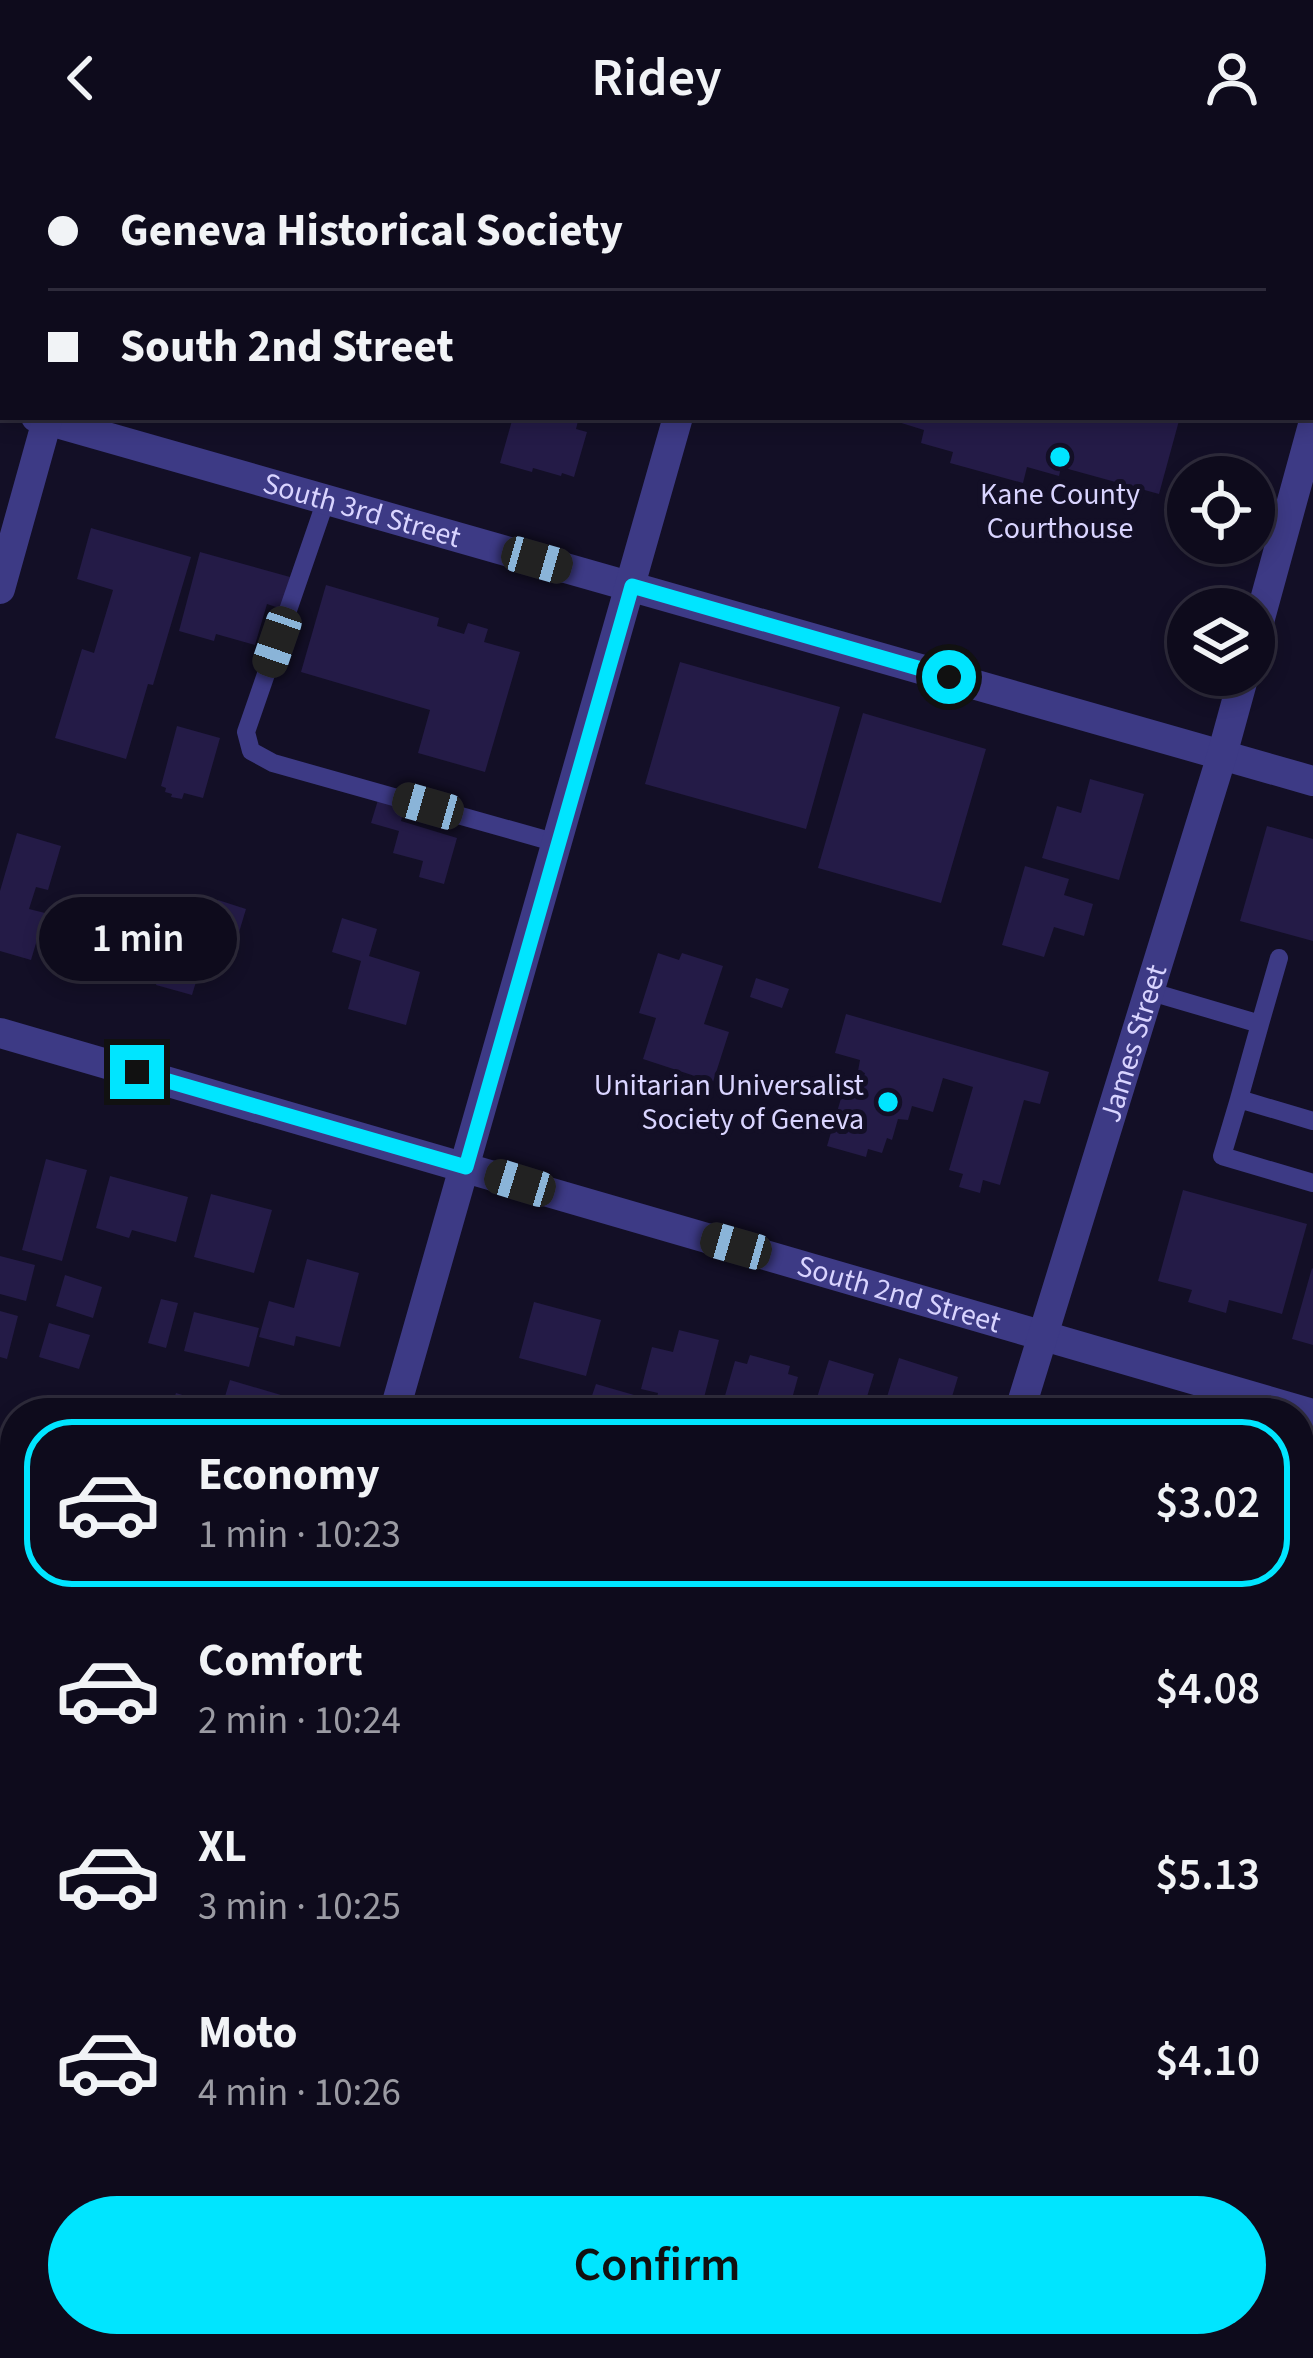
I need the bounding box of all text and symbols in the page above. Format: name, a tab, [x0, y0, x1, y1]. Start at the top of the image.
text: Ridey	[591, 40, 722, 117]
icon: back	[48, 45, 114, 111]
icon: person	[1199, 45, 1265, 111]
text: Geneva Historical Society	[120, 199, 623, 263]
text: South 2nd Street	[120, 315, 454, 379]
marker: Kane County Courthouse	[1047, 444, 1073, 470]
map controls	[1167, 456, 1275, 696]
button: locate	[1167, 456, 1275, 564]
street label: South 3rd Street	[258, 461, 466, 559]
place label: Kane County Courthouse	[980, 473, 1140, 550]
car	[497, 533, 577, 587]
button: layers	[1167, 588, 1275, 696]
car	[248, 602, 306, 682]
route start	[922, 650, 976, 704]
car	[388, 779, 468, 833]
callout: 1 min	[38, 898, 236, 982]
text: 1 min	[92, 911, 184, 967]
street label: James Street	[1089, 959, 1178, 1127]
route end	[110, 1045, 164, 1099]
place label: Unitarian Universalist Society of Geneva	[594, 1064, 864, 1141]
marker: Unitarian Universalist Society of Geneva	[875, 1089, 901, 1115]
car	[480, 1155, 560, 1211]
car	[696, 1219, 776, 1273]
street label: South 2nd Street	[792, 1244, 1006, 1344]
text: Economy	[198, 1443, 380, 1507]
icon: car	[54, 1449, 162, 1557]
text: $3.02	[1155, 1471, 1260, 1535]
text: 1 min · 10:23	[198, 1507, 401, 1563]
text: Comfort	[198, 1629, 363, 1693]
icon: car	[54, 1635, 162, 1743]
text: $4.08	[1155, 1657, 1260, 1721]
text: 2 min · 10:24	[198, 1693, 401, 1749]
text: XL	[198, 1815, 247, 1879]
icon: car	[54, 1821, 162, 1929]
text: $5.13	[1155, 1843, 1260, 1907]
text: 3 min · 10:25	[198, 1879, 401, 1935]
text: Moto	[198, 2001, 297, 2065]
icon: car	[54, 2007, 162, 2115]
text: $4.10	[1155, 2029, 1260, 2093]
text: 4 min · 10:26	[198, 2065, 401, 2121]
button: Confirm	[48, 2196, 1266, 2334]

